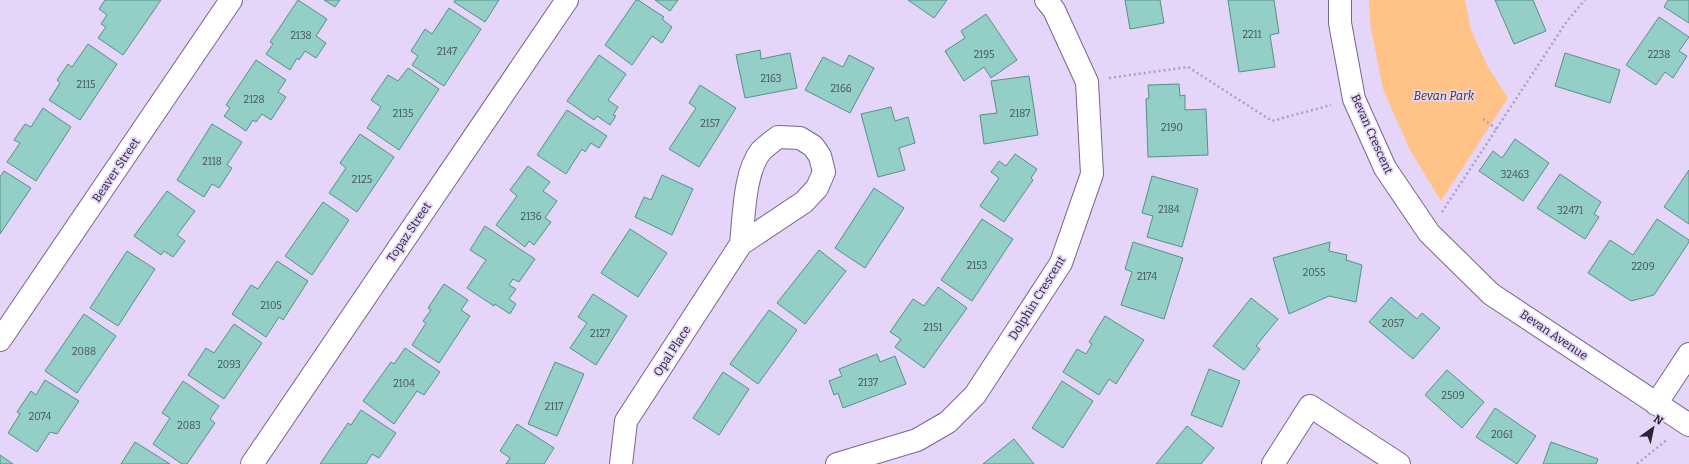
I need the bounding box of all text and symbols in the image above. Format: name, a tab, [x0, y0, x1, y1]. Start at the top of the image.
house number: 2211	[1243, 29, 1262, 41]
house number: 2138	[290, 30, 312, 42]
house number: 2147	[437, 46, 457, 58]
house number: 2195	[974, 49, 994, 61]
house number: 2238	[1648, 49, 1670, 61]
house number: 2163	[761, 73, 782, 85]
house number: 2115	[77, 79, 95, 91]
house number: 2166	[830, 83, 852, 95]
park label: Bevan Park	[1414, 89, 1475, 103]
street label: Bevan Crescent	[1348, 92, 1396, 177]
house number: 2128	[244, 94, 264, 106]
house number: 2135	[393, 108, 413, 120]
house number: 2187	[1010, 108, 1030, 120]
house number: 2157	[700, 118, 720, 130]
house number: 2190	[1161, 122, 1183, 134]
street label: Beaver Street	[89, 135, 143, 205]
house number: 2118	[202, 156, 222, 168]
house number: 32463	[1501, 169, 1530, 181]
house number: 2125	[352, 174, 372, 186]
street label: Topaz Street	[384, 199, 434, 265]
house number: 2184	[1158, 204, 1180, 216]
house number: 32471	[1557, 205, 1583, 217]
house number: 2136	[520, 211, 542, 223]
street label: Dolphin Crescent	[1006, 253, 1069, 343]
house number: 2153	[967, 260, 987, 272]
house number: 2209	[1631, 261, 1655, 273]
house number: 2055	[1303, 267, 1325, 279]
house number: 2174	[1137, 271, 1157, 283]
house number: 2105	[260, 300, 282, 312]
street label: Bevan Avenue	[1517, 307, 1591, 363]
house number: 2057	[1382, 318, 1404, 330]
house number: 2151	[924, 322, 942, 334]
street label: Opal Place	[650, 323, 694, 379]
house number: 2127	[590, 328, 610, 340]
house number: 2088	[72, 346, 96, 358]
house number: 2093	[217, 359, 241, 371]
house number: 2137	[858, 377, 878, 389]
house number: 2104	[393, 378, 415, 390]
house number: 2509	[1441, 390, 1465, 402]
house number: 2117	[545, 401, 563, 413]
north arrow	[1633, 408, 1673, 448]
house number: 2074	[29, 411, 51, 423]
text: N	[1651, 412, 1666, 428]
house number: 2083	[177, 420, 201, 432]
house number: 2061	[1491, 429, 1513, 441]

